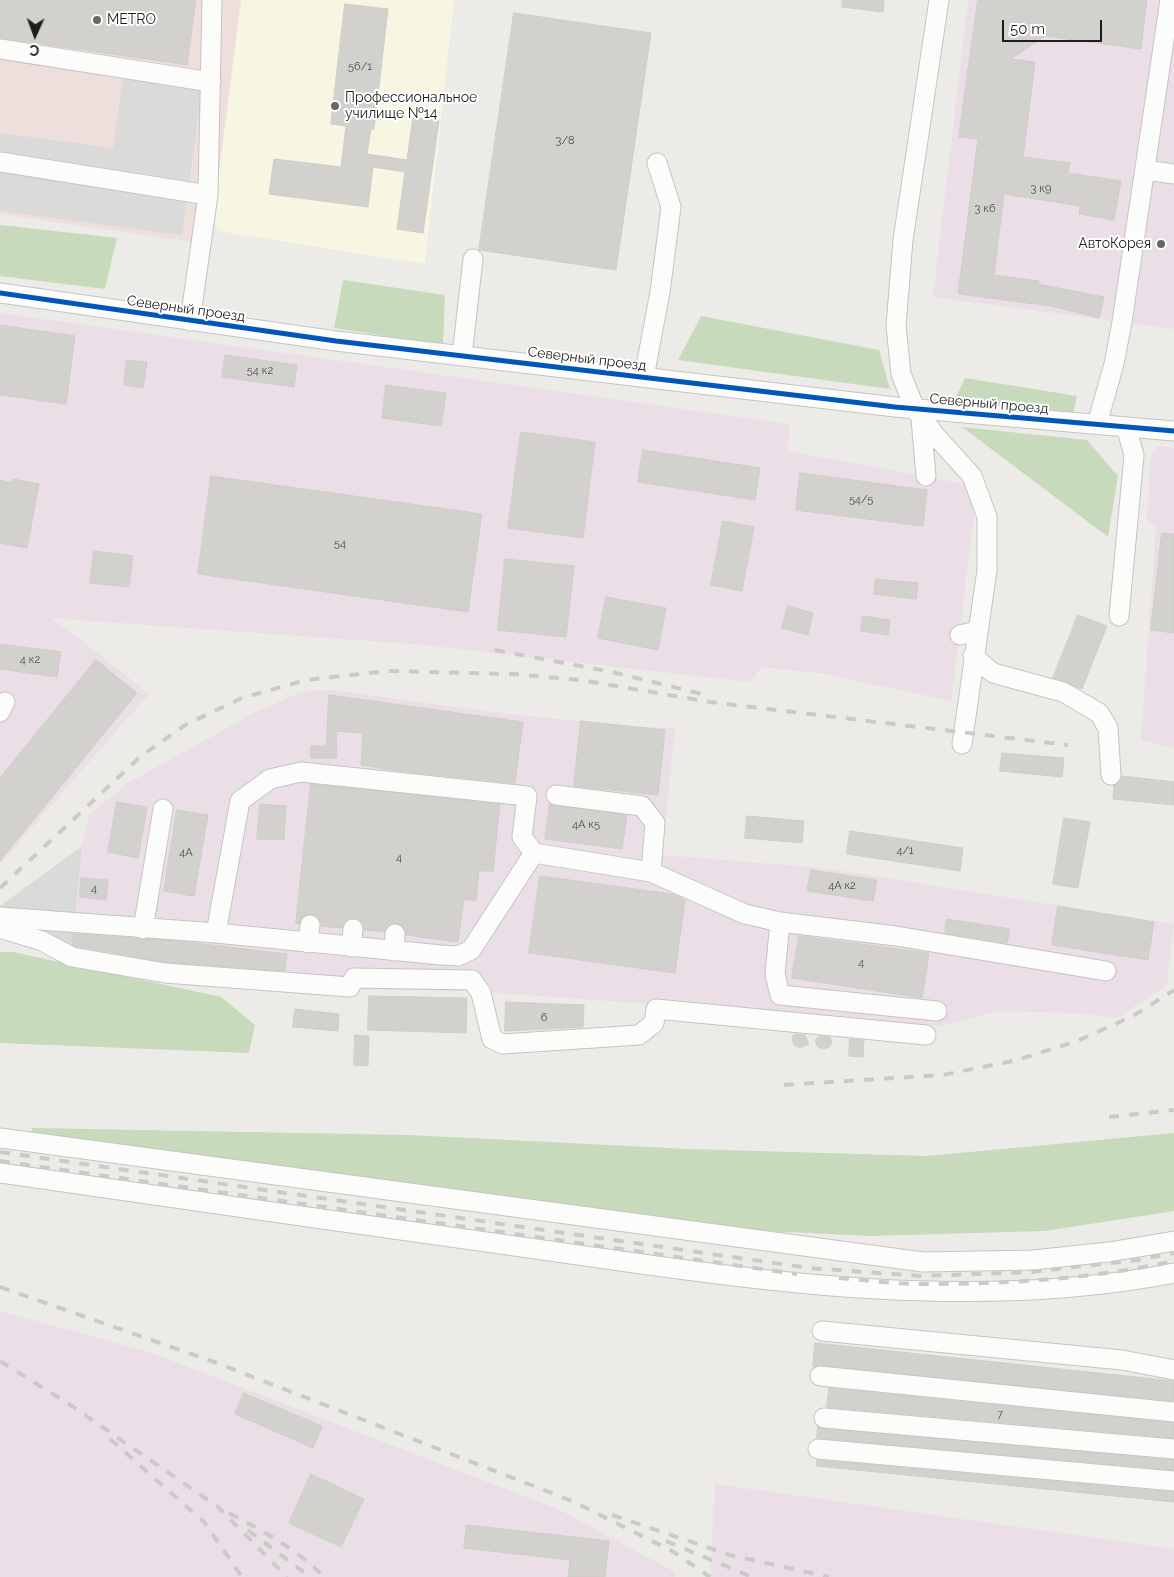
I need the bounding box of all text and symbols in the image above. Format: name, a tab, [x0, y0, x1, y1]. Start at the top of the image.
north arrow	[10, 10, 60, 60]
scale bar	[1004, 10, 1104, 42]
place label: METRO	[107, 12, 156, 28]
marker: METRO	[91, 14, 103, 26]
text: 50 m	[1010, 20, 1045, 38]
text: С	[29, 42, 40, 58]
house number: 56/1	[348, 60, 372, 74]
place label: Профессиональное училище №14	[345, 90, 477, 122]
marker: Профессиональное училище №14	[329, 100, 341, 112]
house number: 3/8	[556, 134, 574, 148]
house number: 3 к9	[1031, 182, 1051, 196]
house number: 3 к6	[974, 202, 996, 216]
place label: АвтоКорея	[1078, 236, 1151, 252]
marker: АвтоКорея	[1155, 238, 1167, 250]
street label: Северный проезд	[126, 292, 246, 326]
street label: Северный проезд	[527, 343, 647, 375]
house number: 54 к2	[247, 364, 273, 378]
street label: Северный проезд	[929, 390, 1049, 418]
house number: 54/5	[849, 493, 873, 507]
house number: 54	[334, 537, 346, 551]
house number: 4 к2	[20, 653, 40, 667]
house number: 4А к5	[572, 818, 600, 832]
house number: 4/1	[896, 844, 914, 858]
house number: 4А	[179, 846, 193, 860]
house number: 4	[396, 851, 402, 865]
house number: 4А к2	[828, 879, 856, 893]
house number: 4	[91, 882, 97, 896]
house number: 4	[858, 956, 864, 970]
house number: 6	[541, 1011, 547, 1025]
house number: 7	[997, 1408, 1003, 1422]

